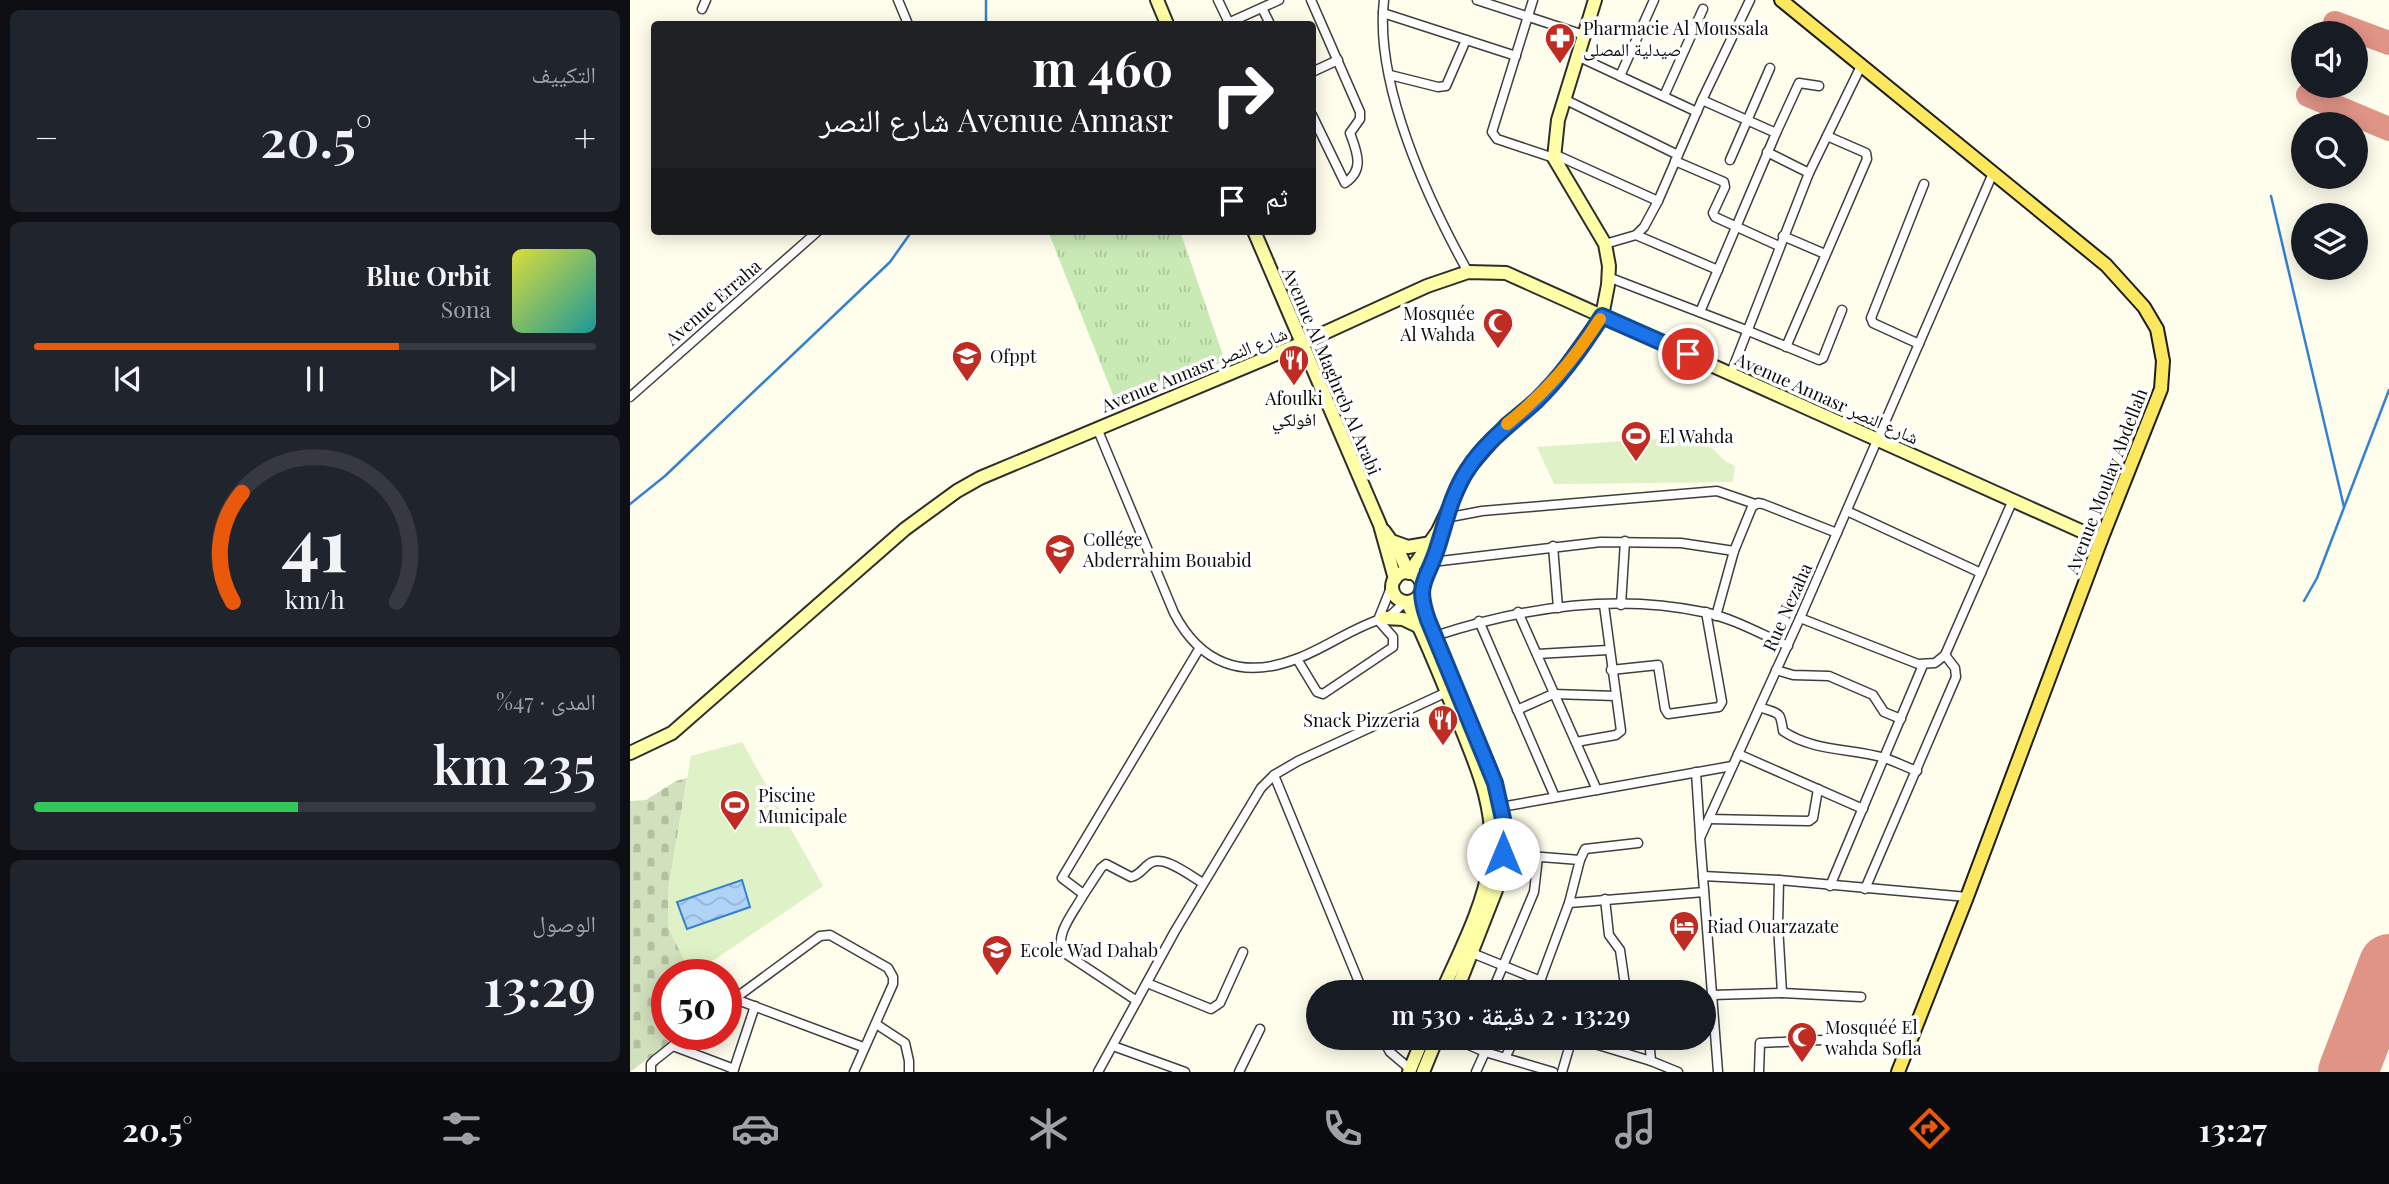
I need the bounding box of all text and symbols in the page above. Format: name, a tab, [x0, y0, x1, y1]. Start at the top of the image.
place label: Pharmacie Al Moussala صيدلية المصلى	[1583, 16, 1769, 61]
pharmacy icon: Pharmacie Al Moussala صيدلية المصلى	[1543, 21, 1577, 65]
map controls	[2291, 21, 2368, 280]
button: sound	[2291, 21, 2368, 98]
text: 460 m	[1032, 34, 1173, 99]
icon: right	[1197, 49, 1288, 140]
text: التكييف	[531, 58, 596, 89]
text: Avenue Annasr شارع النصر	[819, 97, 1173, 140]
text: 20.5°	[260, 102, 372, 171]
text: −	[34, 111, 59, 162]
text: +	[574, 111, 596, 162]
button: search	[2291, 112, 2368, 189]
text: ثم	[1265, 179, 1288, 214]
icon: arrive	[1213, 182, 1251, 220]
button: layers	[2291, 203, 2368, 280]
street label: Avenue Erraha	[659, 254, 766, 351]
text: Blue Orbit	[366, 258, 491, 293]
street label: Avenue Al Maghreb Al Arabi	[1277, 262, 1387, 479]
text: Sona	[441, 293, 491, 324]
place label: Mosquée Al Wahda	[1399, 301, 1475, 346]
mosque icon: Mosquée Al Wahda	[1481, 306, 1515, 350]
street label: Avenue Annasr شارع النصر	[1097, 321, 1291, 418]
pin	[1658, 324, 1718, 384]
icon: arrive	[1669, 335, 1707, 373]
school or university icon: Ofppt	[950, 339, 984, 383]
restaurant icon: Afoulki افولكي	[1277, 343, 1311, 387]
place label: Ofppt	[990, 344, 1037, 368]
street label: Avenue Annasr شارع النصر	[1731, 346, 1923, 449]
icon: previous	[109, 360, 147, 398]
icon: pause	[296, 360, 334, 398]
icon: next	[483, 360, 521, 398]
street label: Avenue Moulay Abdellah	[2059, 384, 2153, 578]
place label: Afoulki افولكي	[1264, 386, 1323, 435]
sports icon: El Wahda	[1619, 419, 1653, 463]
place label: El Wahda	[1659, 424, 1733, 448]
text: 41	[282, 493, 348, 590]
place label: Collége Abderrahim Bouabid	[1082, 527, 1252, 572]
school or university icon: Collége Abderrahim Bouabid	[1043, 532, 1077, 576]
street label: Rue Nezaha	[1757, 559, 1817, 655]
text: km/h	[285, 582, 345, 615]
text: المدى · 47%	[496, 685, 596, 716]
restaurant icon: Snack Pizzeria	[1426, 703, 1460, 747]
place label: Snack Pizzeria	[1303, 708, 1420, 732]
text: 235 km	[433, 729, 596, 798]
place label: Piscine Municipale	[758, 783, 847, 828]
sports icon: Piscine Municipale	[718, 788, 752, 832]
position arrow	[1466, 817, 1540, 891]
text: الوصول	[532, 907, 596, 938]
hotel icon: Riad Ouarzazate	[1667, 909, 1701, 953]
place label: Riad Ouarzazate	[1707, 914, 1839, 938]
school or university icon: Ecole Wad Dahab	[980, 933, 1014, 977]
place label: Ecole Wad Dahab	[1020, 938, 1158, 962]
text: 13:29	[483, 951, 596, 1020]
speed limit sign: 50	[651, 959, 742, 1050]
text: 13:29 · 2 دقيقة · 530 m	[1392, 997, 1631, 1032]
place label: Mosquéé El wahda Sofla	[1825, 1015, 1922, 1060]
mosque icon: Mosquéé El wahda Sofla	[1785, 1020, 1819, 1064]
icon: filters	[437, 1104, 486, 1153]
icon: car	[731, 1104, 780, 1153]
icon: climate	[1024, 1104, 1073, 1153]
icon: phone	[1318, 1104, 1367, 1153]
icon: music	[1611, 1104, 1660, 1153]
icon: directions	[1905, 1104, 1954, 1153]
text: 20.5°	[122, 1107, 192, 1150]
text: 13:27	[2198, 1107, 2267, 1150]

